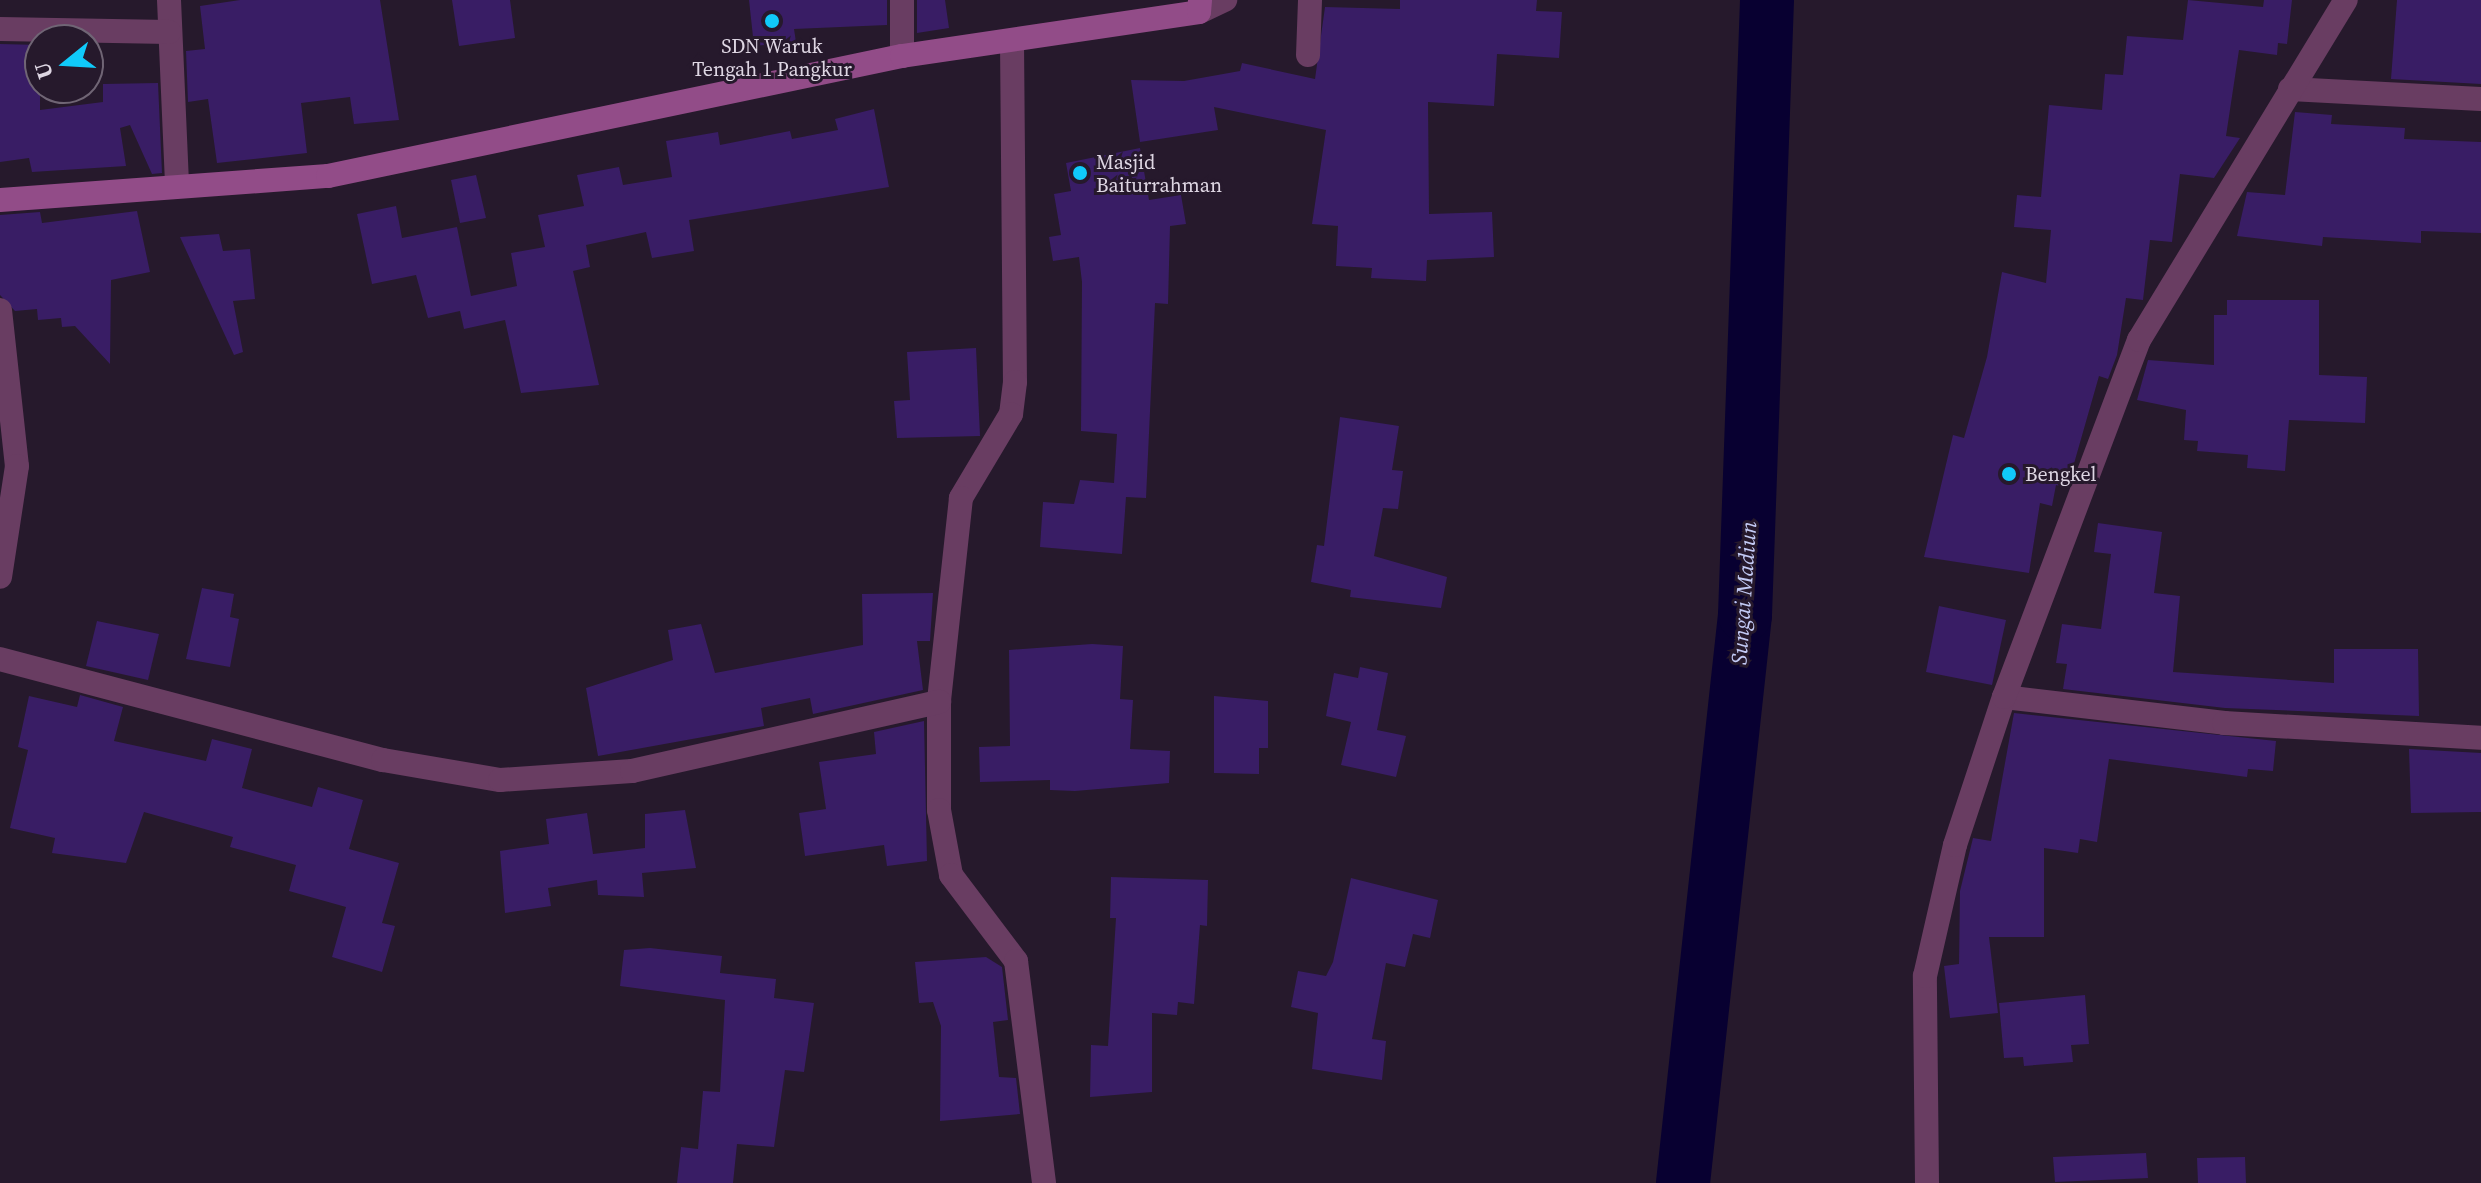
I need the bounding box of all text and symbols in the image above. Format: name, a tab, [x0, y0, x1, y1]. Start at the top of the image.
marker: SDN Waruk Tengah 1 Pangkur	[763, 12, 781, 30]
north arrow	[24, 24, 104, 104]
place label: SDN Waruk Tengah 1 Pangkur	[692, 34, 852, 81]
text: U	[26, 59, 60, 83]
place label: Masjid Baiturrahman	[1096, 150, 1222, 197]
marker: Masjid Baiturrahman	[1071, 164, 1089, 182]
place label: Bengkel	[2025, 462, 2097, 486]
marker: Bengkel	[2000, 465, 2018, 483]
water label: Sungai Madiun	[1726, 520, 1762, 666]

